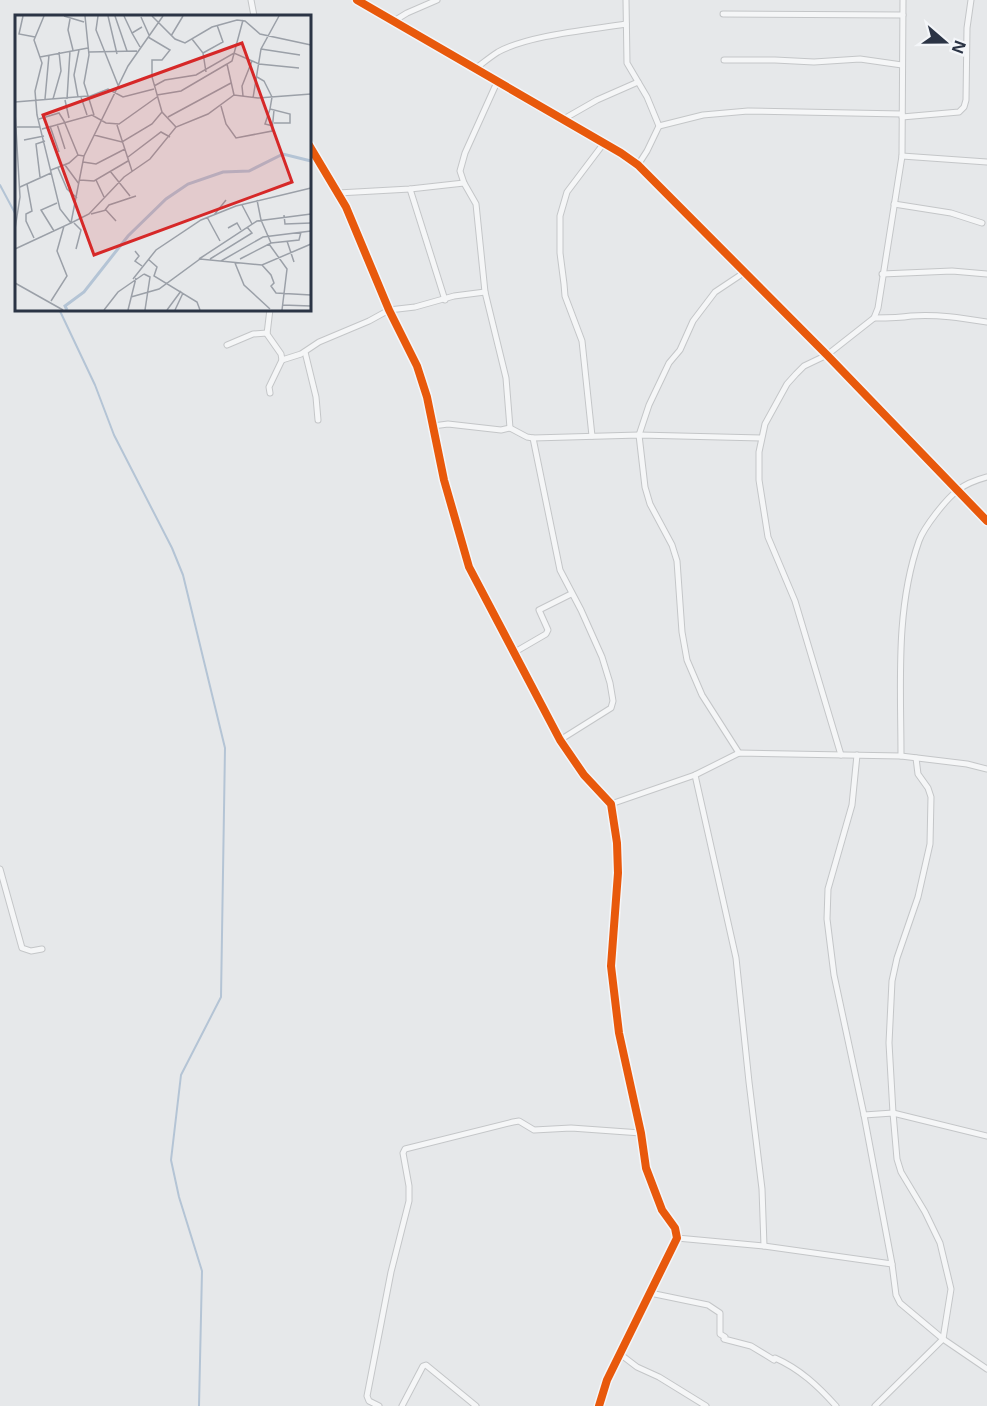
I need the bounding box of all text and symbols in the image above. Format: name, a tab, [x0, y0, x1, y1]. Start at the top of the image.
north arrow	[915, 12, 975, 72]
inset map	[15, 15, 310, 310]
text: N	[947, 37, 972, 57]

